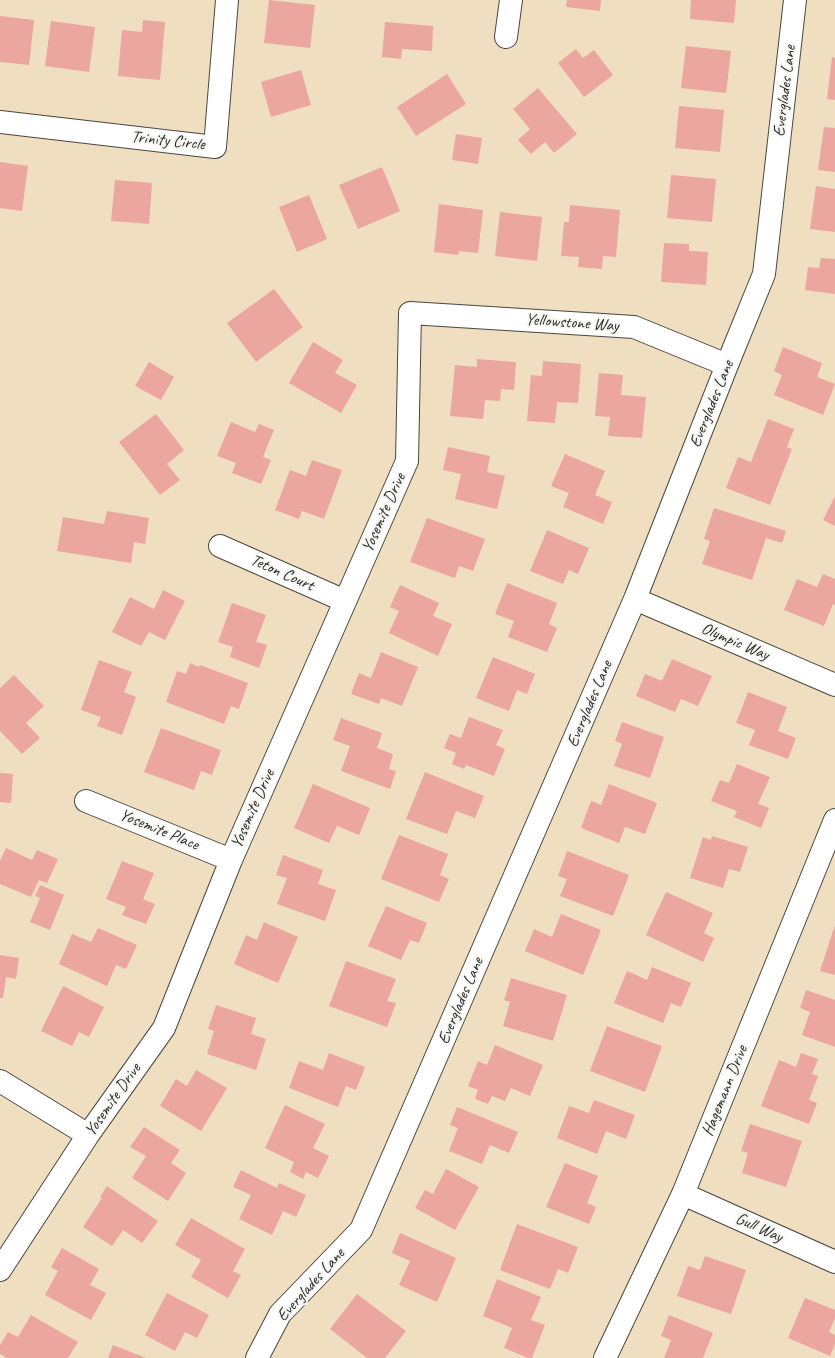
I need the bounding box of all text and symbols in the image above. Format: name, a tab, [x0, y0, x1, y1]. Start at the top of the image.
street label: Everglades Lane	[769, 44, 801, 138]
street label: Trinity Circle	[130, 127, 206, 155]
street label: Yellowstone Way	[525, 310, 619, 336]
street label: Everglades Lane	[685, 358, 739, 450]
street label: Yosemite Drive	[358, 470, 410, 556]
street label: Teton Court	[247, 550, 317, 596]
street label: Olympic Way	[698, 619, 772, 665]
street label: Everglades Lane	[563, 658, 617, 750]
street label: Yosemite Drive	[227, 766, 279, 852]
street label: Yosemite Place	[116, 805, 202, 855]
street label: Everglades Lane	[434, 955, 488, 1047]
street label: Hagemann Drive	[698, 1043, 752, 1139]
street label: Yosemite Drive	[80, 1060, 146, 1140]
street label: Gull Way	[732, 1209, 786, 1247]
street label: Everglades Lane	[273, 1244, 349, 1326]

